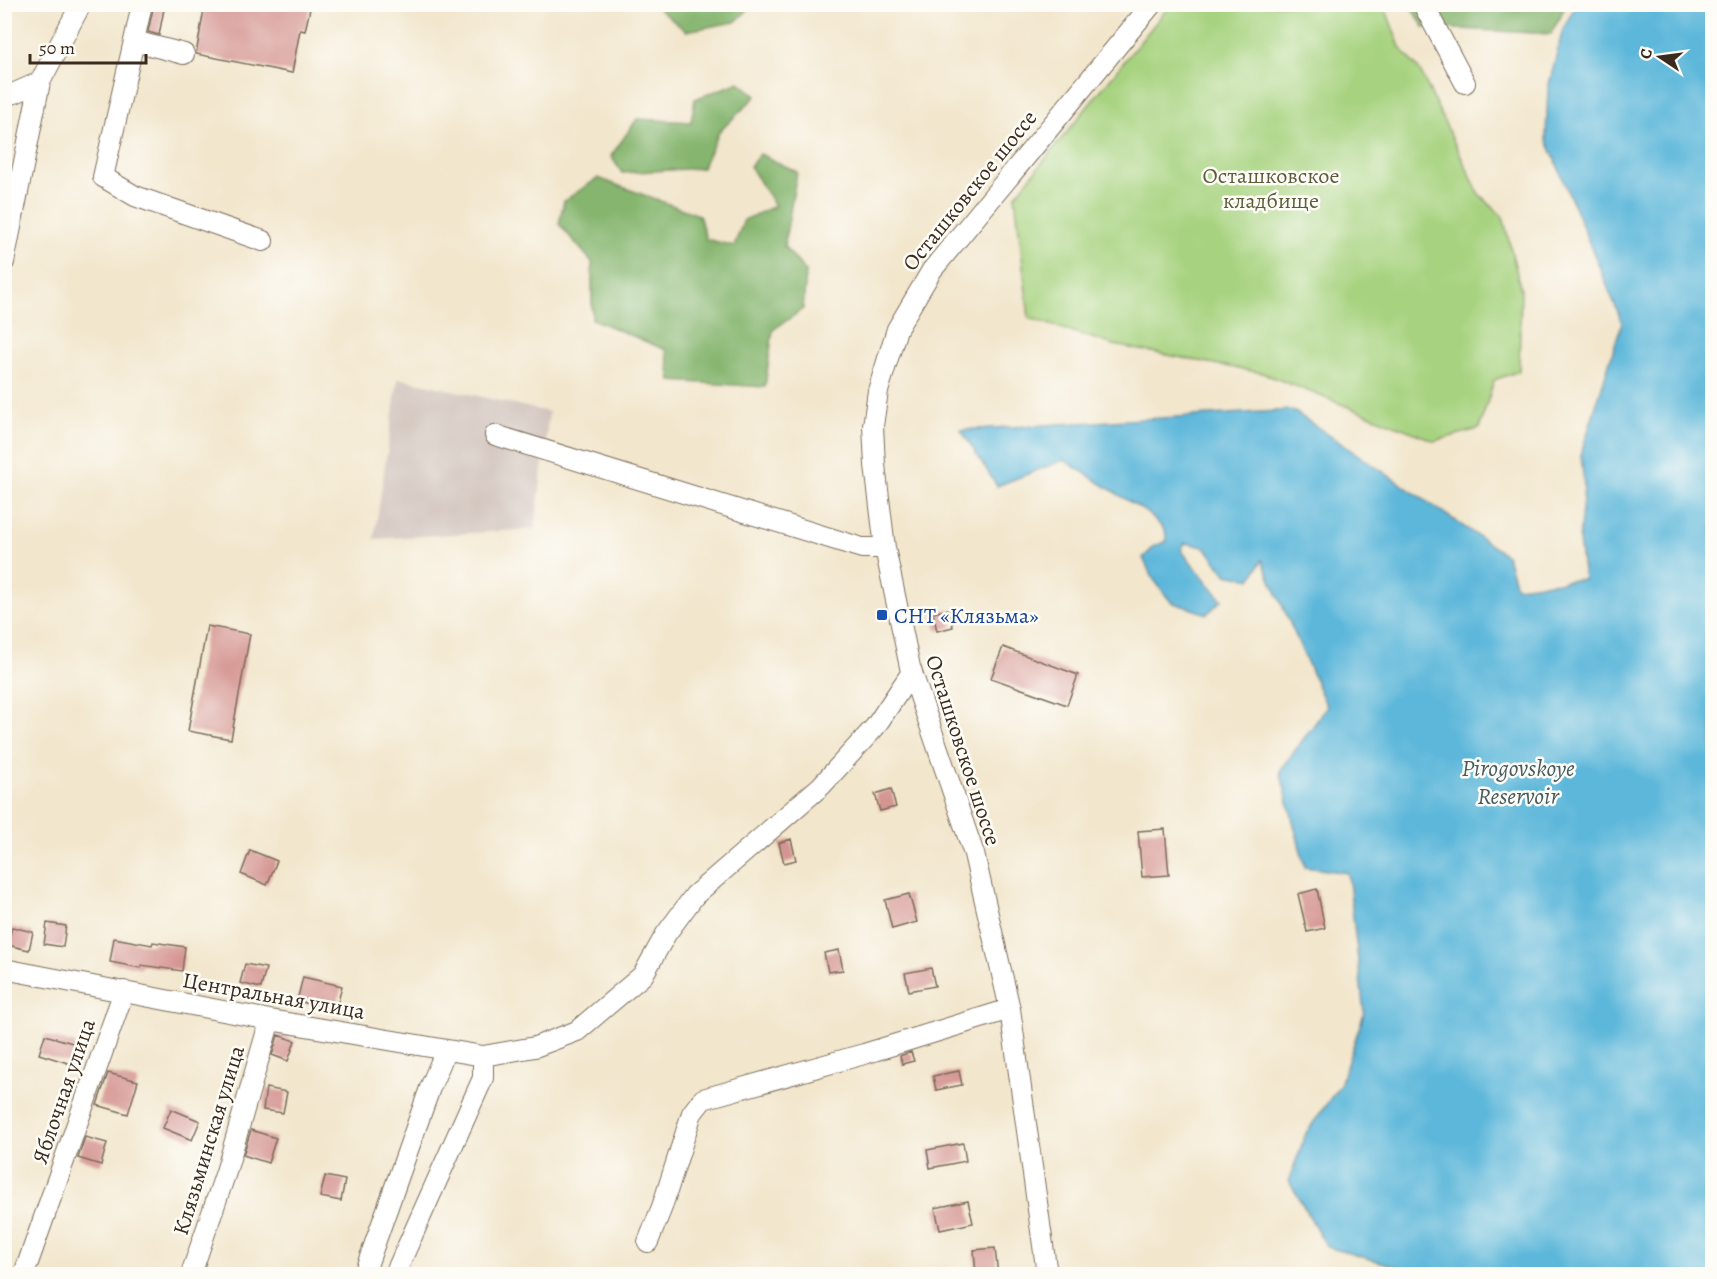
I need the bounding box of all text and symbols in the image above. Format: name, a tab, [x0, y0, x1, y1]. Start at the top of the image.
scale bar	[30, 27, 146, 65]
north arrow	[1630, 27, 1690, 87]
text: 50 m	[39, 36, 75, 60]
text: С	[1635, 46, 1658, 61]
street label: Осташковское шоссе	[896, 104, 1044, 277]
park label: Осташковское кладбище	[1203, 161, 1339, 216]
place label: СНТ «Клязьма»	[894, 601, 1039, 631]
marker: СНТ «Клязьма»	[875, 608, 889, 622]
street label: Осташковское шоссе	[918, 651, 1008, 849]
water label: Pirogovskoye Reservoir	[1461, 752, 1575, 812]
street label: Центральная улица	[180, 965, 368, 1027]
street label: Яблочная улица	[25, 1014, 103, 1168]
street label: Клязьминская улица	[166, 1041, 252, 1239]

